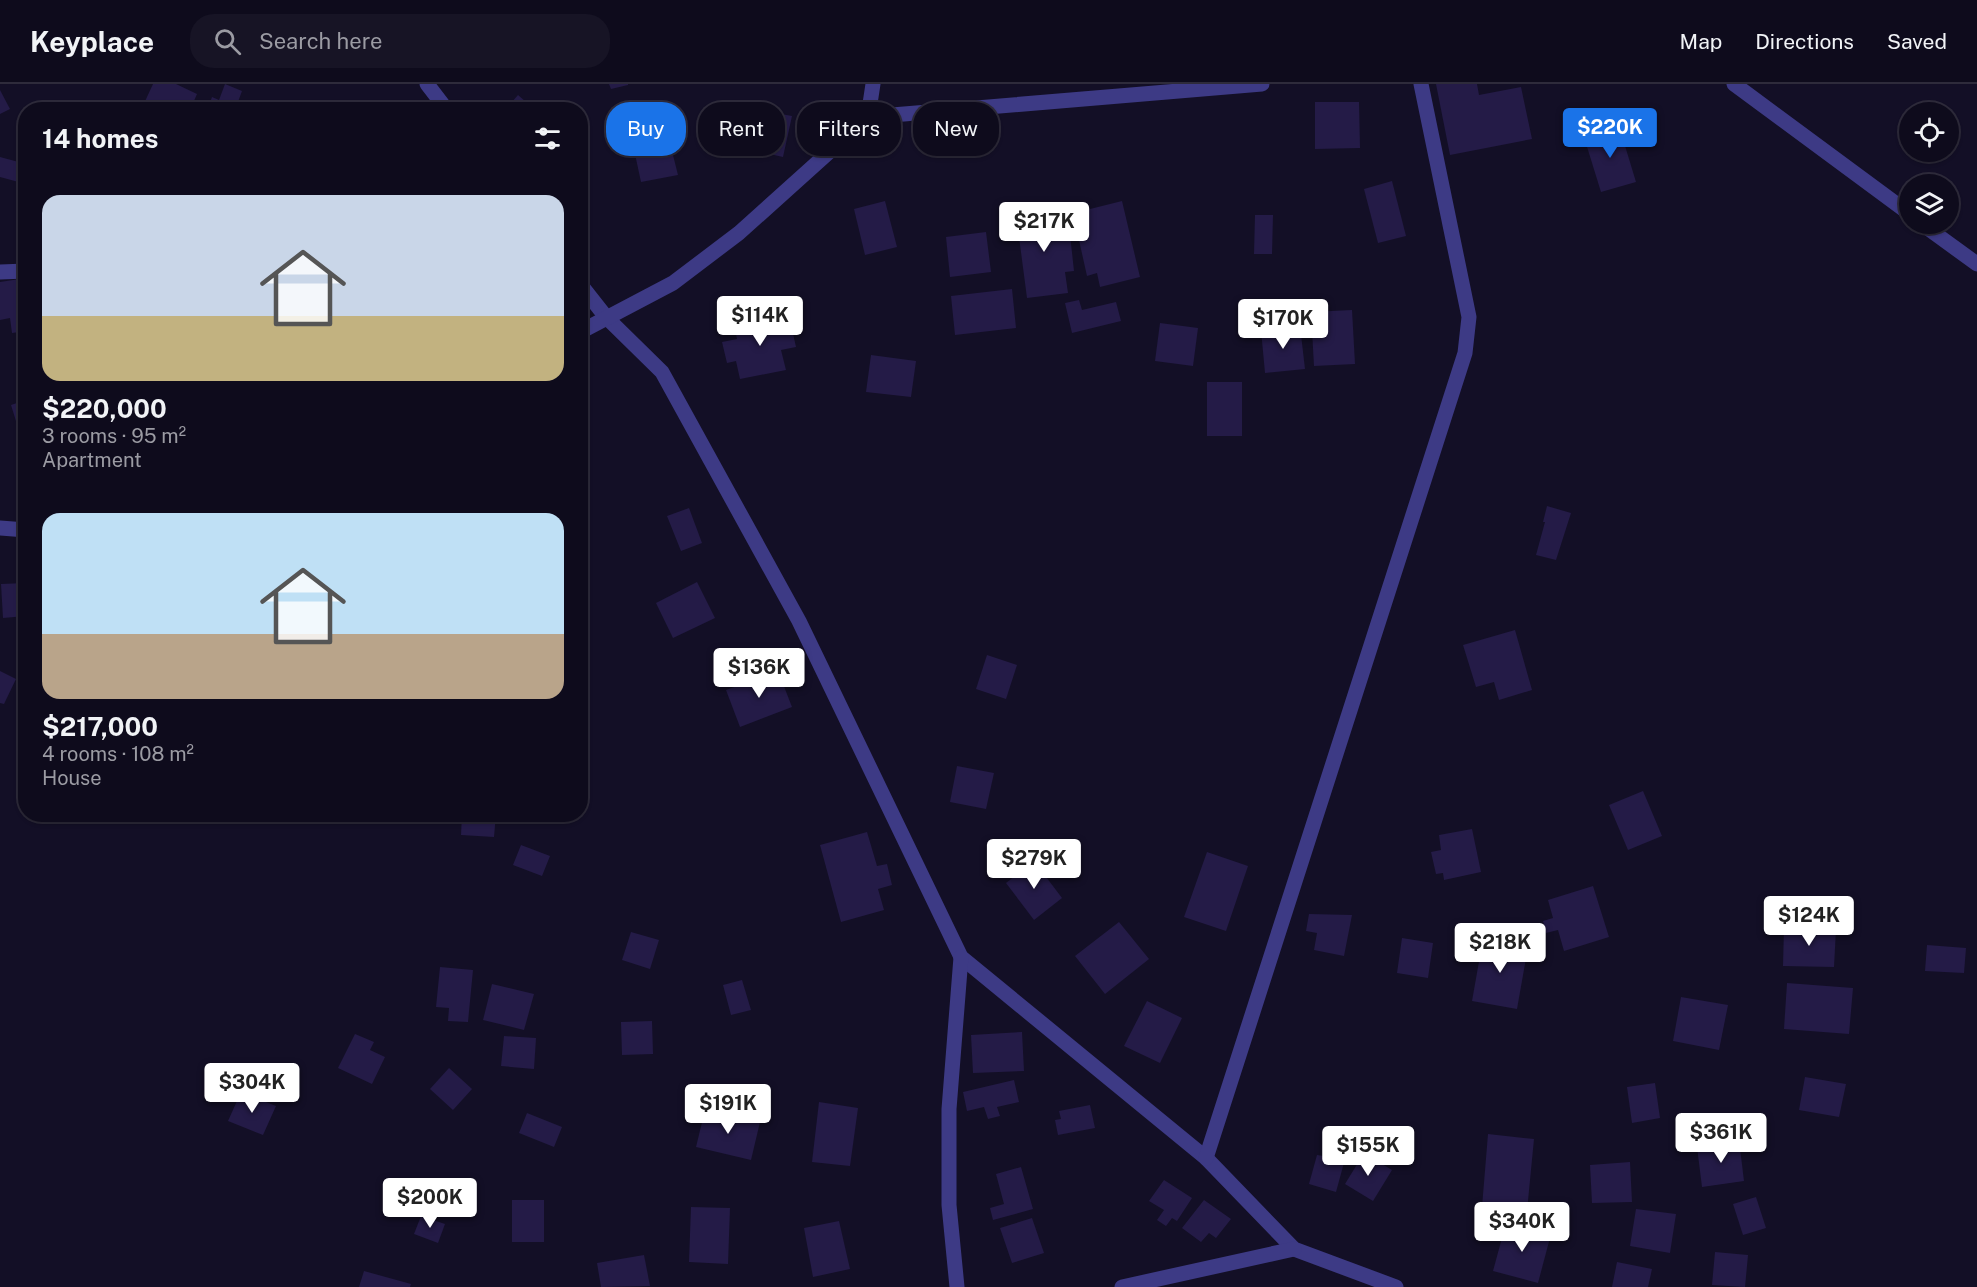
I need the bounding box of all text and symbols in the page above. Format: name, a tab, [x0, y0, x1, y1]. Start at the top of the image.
search box	[190, 14, 610, 68]
text: Keyplace	[30, 25, 154, 58]
icon: search	[211, 25, 244, 58]
text: Search here	[259, 28, 383, 54]
text: Map	[1680, 29, 1722, 54]
text: Directions	[1755, 29, 1854, 54]
text: Saved	[1887, 29, 1947, 54]
chip: Buy	[606, 102, 686, 156]
chip: Rent	[698, 102, 785, 156]
chip: Filters	[797, 102, 901, 156]
chip: New	[913, 102, 999, 156]
map controls	[1899, 102, 1959, 234]
button: locate	[1899, 102, 1959, 162]
pin: $220K	[1568, 108, 1652, 159]
text: $220K	[1577, 115, 1643, 139]
icon: filters	[531, 122, 564, 155]
text: 14 homes	[42, 123, 158, 154]
button: layers	[1899, 174, 1959, 234]
pin: $217K	[1002, 202, 1086, 253]
text: $217K	[1013, 209, 1075, 233]
icon: home	[249, 234, 357, 342]
pin: $114K	[718, 296, 802, 347]
pin: $170K	[1241, 299, 1325, 350]
text: $114K	[731, 303, 789, 327]
text: $170K	[1252, 306, 1314, 330]
text: $220,000	[42, 393, 167, 424]
text: 3 rooms · 95 m²	[42, 424, 186, 448]
text: Apartment	[42, 448, 142, 472]
icon: home	[249, 552, 357, 660]
pin: $136K	[717, 648, 801, 699]
text: $136K	[728, 655, 790, 679]
text: $217,000	[42, 711, 158, 742]
text: 4 rooms · 108 m²	[42, 742, 194, 766]
text: House	[42, 766, 102, 790]
pin: $279K	[992, 839, 1076, 890]
text: $279K	[1001, 846, 1067, 870]
pin: $124K	[1767, 896, 1851, 947]
text: $124K	[1778, 903, 1840, 927]
pin: $218K	[1458, 923, 1542, 974]
text: $218K	[1469, 930, 1531, 954]
pin: $304K	[210, 1063, 294, 1114]
text: $304K	[218, 1070, 286, 1094]
pin: $191K	[686, 1084, 770, 1135]
text: $191K	[699, 1091, 757, 1115]
pin: $361K	[1679, 1113, 1763, 1164]
text: $361K	[1690, 1120, 1752, 1144]
pin: $155K	[1326, 1126, 1410, 1177]
text: $155K	[1336, 1133, 1400, 1157]
pin: $200K	[388, 1178, 472, 1229]
text: $200K	[397, 1185, 463, 1209]
pin: $340K	[1480, 1202, 1564, 1253]
text: $340K	[1488, 1209, 1556, 1233]

